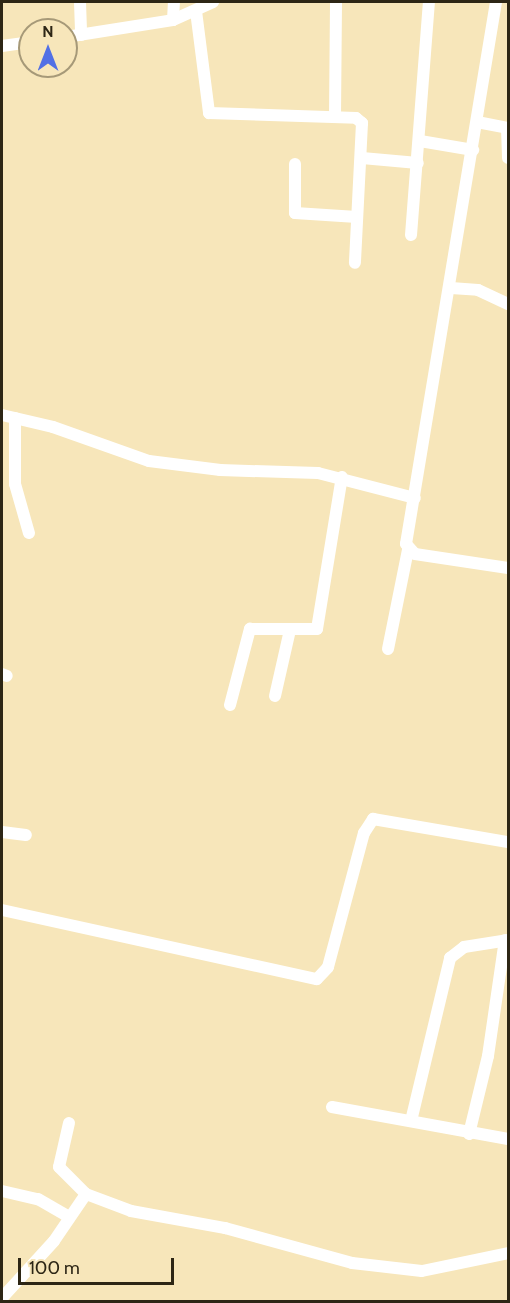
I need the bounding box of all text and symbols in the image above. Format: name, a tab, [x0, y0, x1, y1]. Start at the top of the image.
north arrow	[18, 18, 78, 78]
text: N	[42, 22, 54, 41]
scale bar	[21, 1246, 177, 1284]
text: 100 m	[29, 1257, 80, 1279]

